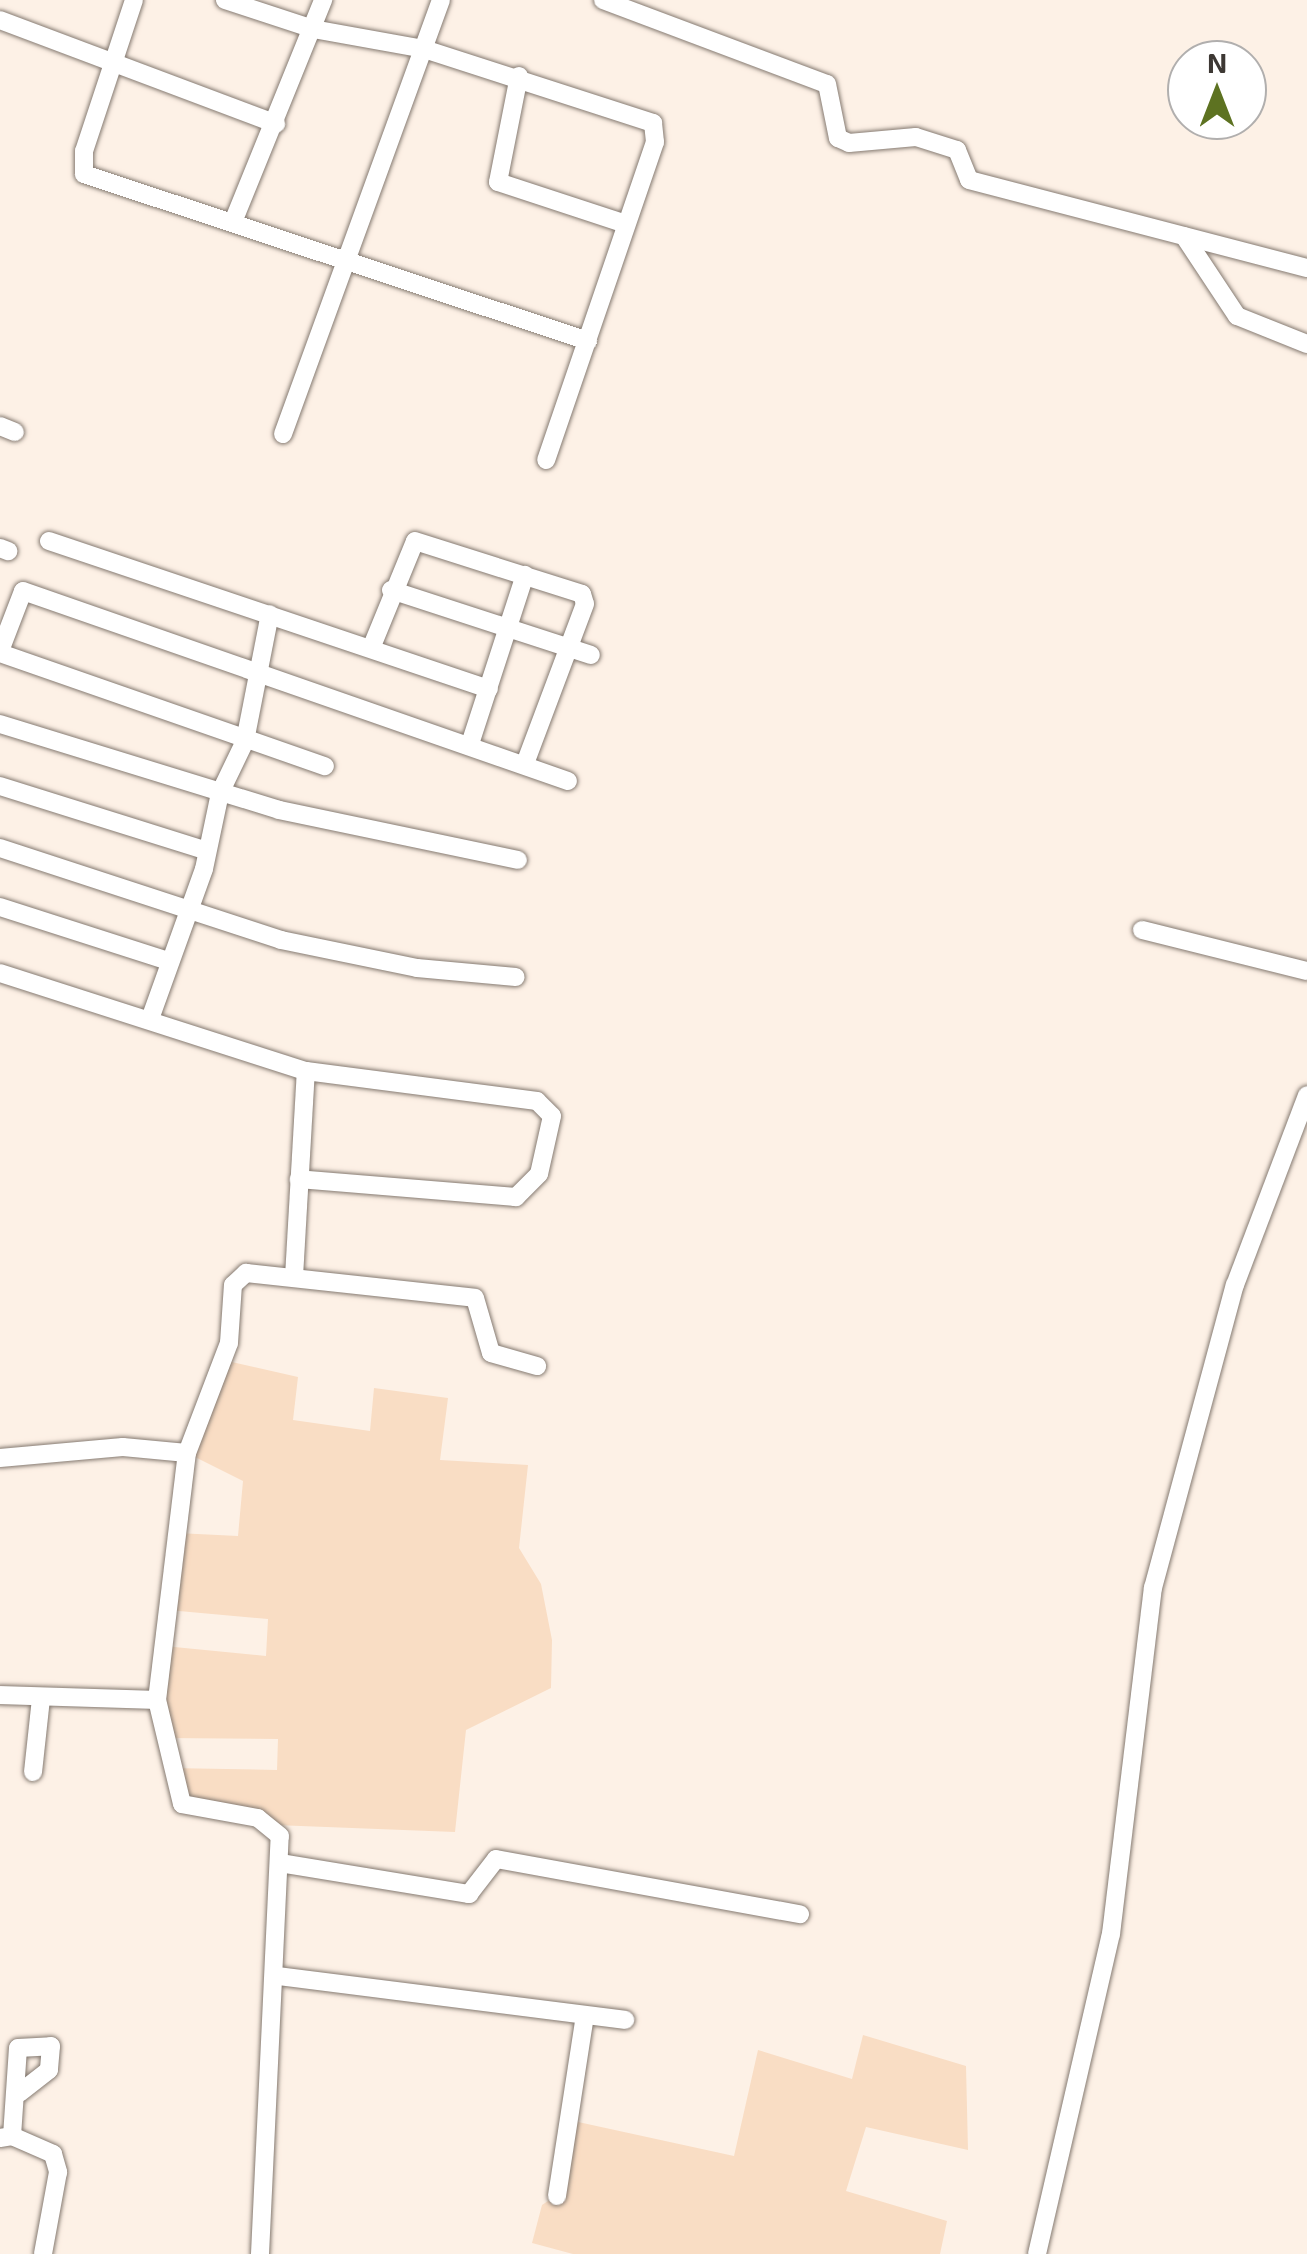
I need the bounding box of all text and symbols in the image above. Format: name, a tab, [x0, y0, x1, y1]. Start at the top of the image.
north arrow	[1167, 40, 1267, 140]
text: N	[1207, 45, 1227, 79]

